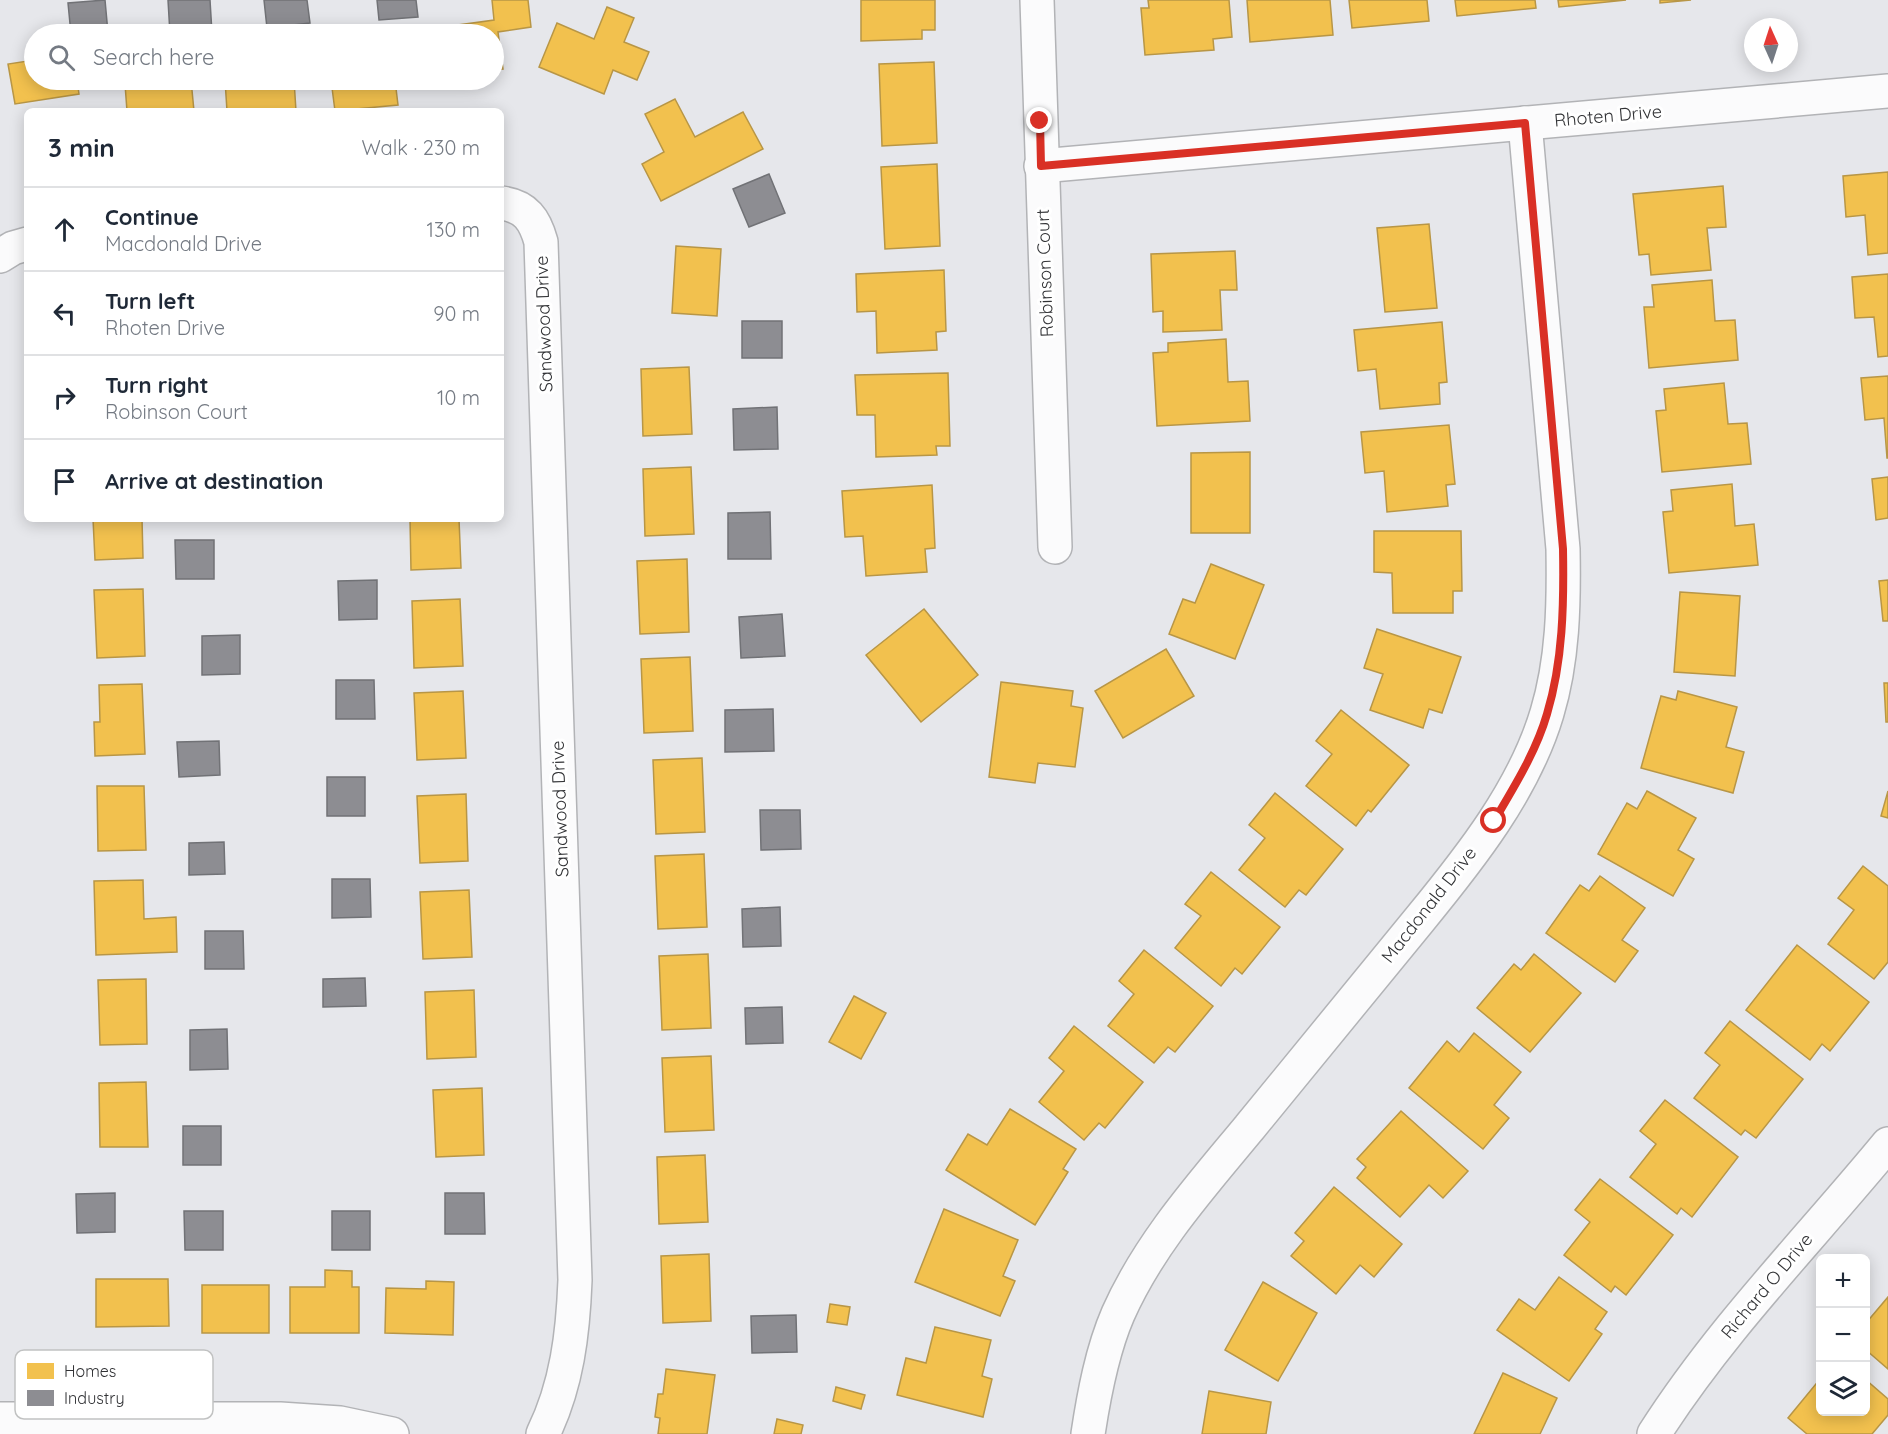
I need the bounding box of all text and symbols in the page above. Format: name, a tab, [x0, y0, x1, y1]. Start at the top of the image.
north arrow	[1744, 18, 1798, 72]
search box	[24, 24, 504, 90]
icon: search	[45, 41, 78, 74]
text: Search here	[93, 43, 214, 71]
street label: Rhoten Drive	[1553, 99, 1663, 132]
route end	[1026, 107, 1052, 133]
text: 3 min	[48, 131, 115, 164]
text: Walk · 230 m	[361, 135, 480, 160]
text: Continue	[105, 203, 199, 231]
street label: Robinson Court	[1031, 208, 1058, 338]
icon: ahead	[48, 213, 81, 246]
text: 130 m	[427, 217, 480, 242]
text: Macdonald Drive	[105, 231, 262, 256]
street label: Sandwood Drive	[530, 255, 557, 393]
text: Turn left	[105, 287, 195, 315]
icon: left	[48, 297, 81, 330]
text: 90 m	[433, 301, 480, 326]
text: Rhoten Drive	[105, 315, 225, 340]
text: Turn right	[105, 371, 209, 399]
icon: right	[48, 381, 81, 414]
text: 10 m	[437, 385, 480, 410]
text: Robinson Court	[105, 399, 248, 424]
icon: arrive	[48, 465, 81, 498]
text: Arrive at destination	[105, 467, 323, 495]
street label: Sandwood Drive	[546, 740, 573, 878]
route start	[1480, 807, 1506, 833]
street label: Macdonald Drive	[1376, 842, 1481, 967]
street label: Richard O Drive	[1716, 1228, 1817, 1343]
map controls	[1816, 1254, 1870, 1416]
button: +	[1816, 1254, 1870, 1308]
button: −	[1816, 1308, 1870, 1362]
legend	[15, 1350, 213, 1419]
text: Homes	[64, 1361, 116, 1381]
button: layers	[1816, 1362, 1870, 1416]
text: Industry	[64, 1388, 124, 1408]

